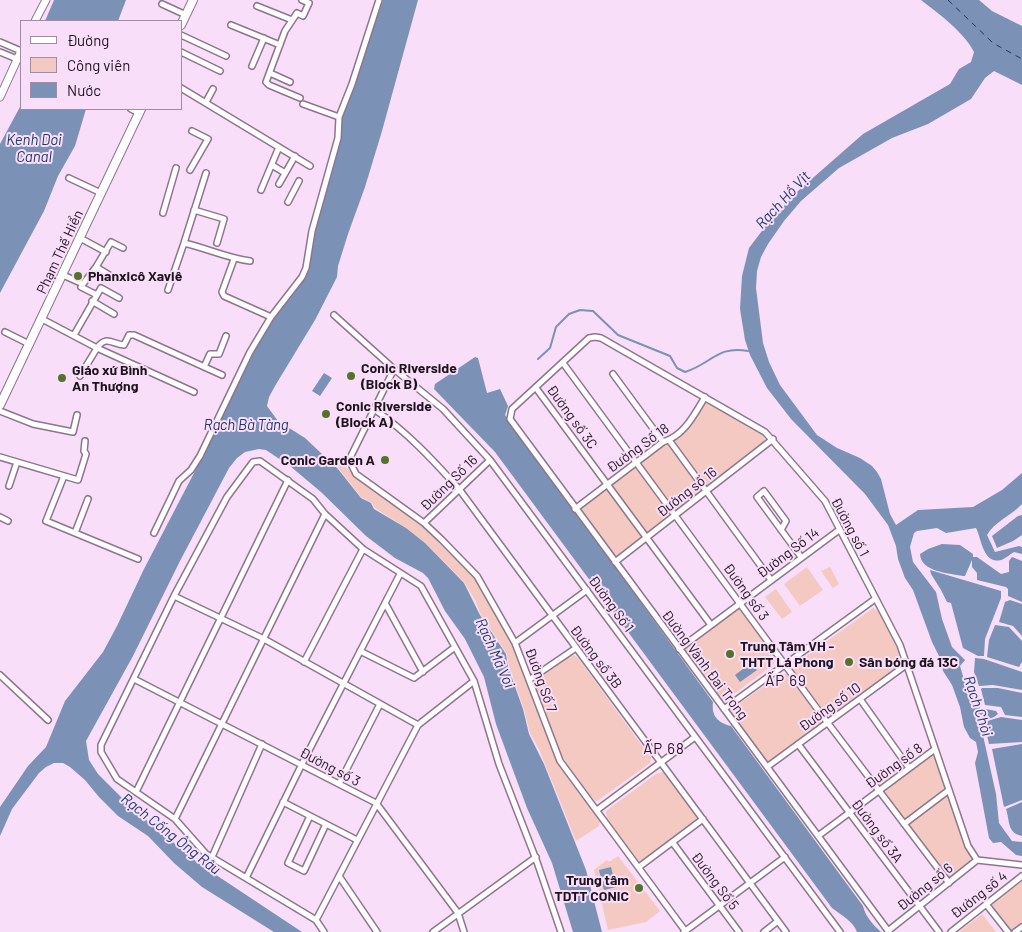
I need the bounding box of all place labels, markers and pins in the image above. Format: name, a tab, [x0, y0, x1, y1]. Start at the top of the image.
place label: Phanxicô Xaviê	[88, 268, 182, 284]
marker: Phanxicô Xaviê	[72, 270, 84, 282]
place label: Conic Riverside (Block B)	[361, 360, 457, 392]
place label: Giáo xứ Bình An Thượng	[72, 362, 147, 394]
marker: Conic Riverside (Block B)	[345, 370, 357, 382]
marker: Giáo xứ Bình An Thượng	[56, 372, 68, 384]
place label: Conic Riverside (Block A)	[336, 398, 432, 431]
marker: Conic Riverside (Block A)	[320, 408, 332, 420]
place label: Conic Garden A	[281, 452, 375, 468]
marker: Conic Garden A	[379, 454, 391, 466]
place label: Trung Tâm VH - THTT Lá Phong	[740, 638, 834, 670]
marker: Trung Tâm VH - THTT Lá Phong	[724, 648, 736, 660]
place label: Sân bóng đá 13C	[859, 654, 958, 670]
marker: Sân bóng đá 13C	[843, 656, 855, 668]
place label: Trung tâm TDTT CONIC	[555, 872, 629, 904]
marker: Trung tâm TDTT CONIC	[633, 882, 645, 894]

